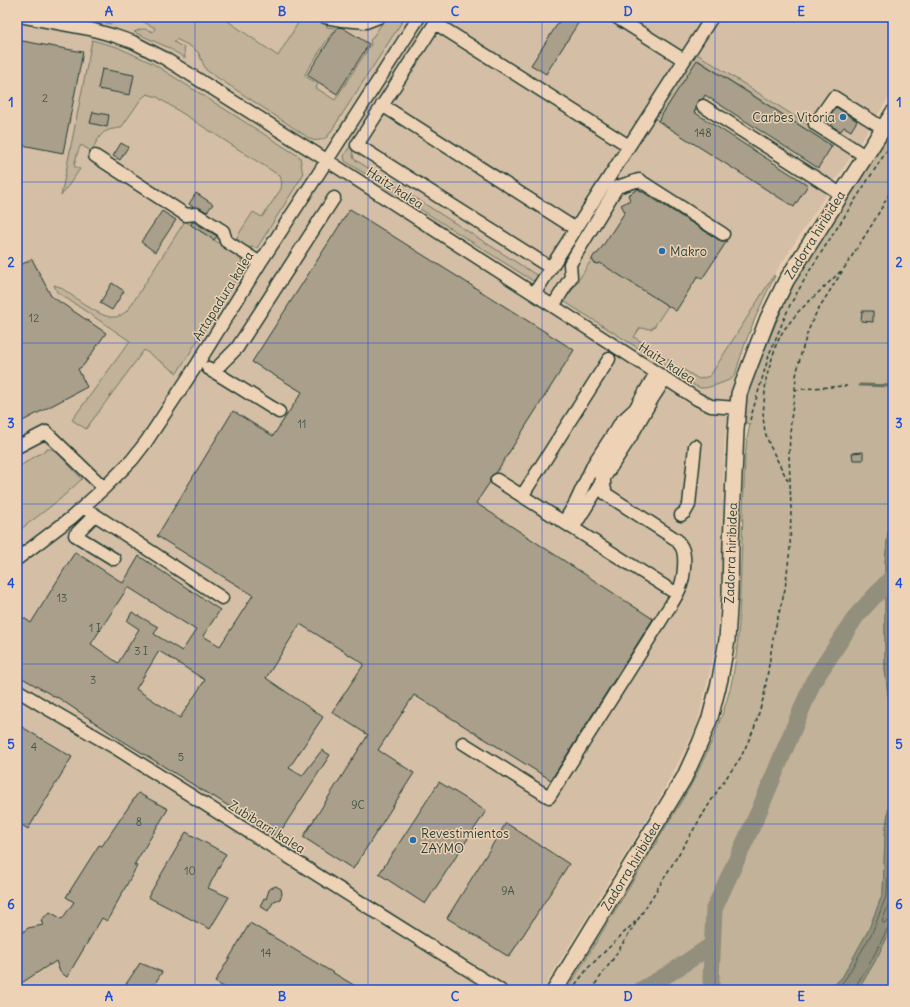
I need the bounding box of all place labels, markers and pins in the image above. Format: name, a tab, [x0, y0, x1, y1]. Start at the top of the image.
place label: Carbes Vitoria	[752, 109, 835, 126]
marker: Carbes Vitoria	[838, 112, 848, 122]
place label: Makro	[670, 243, 707, 260]
marker: Makro	[657, 246, 667, 256]
place label: Revestimientos ZAYMO	[421, 825, 509, 857]
marker: Revestimientos ZAYMO	[408, 835, 418, 845]

